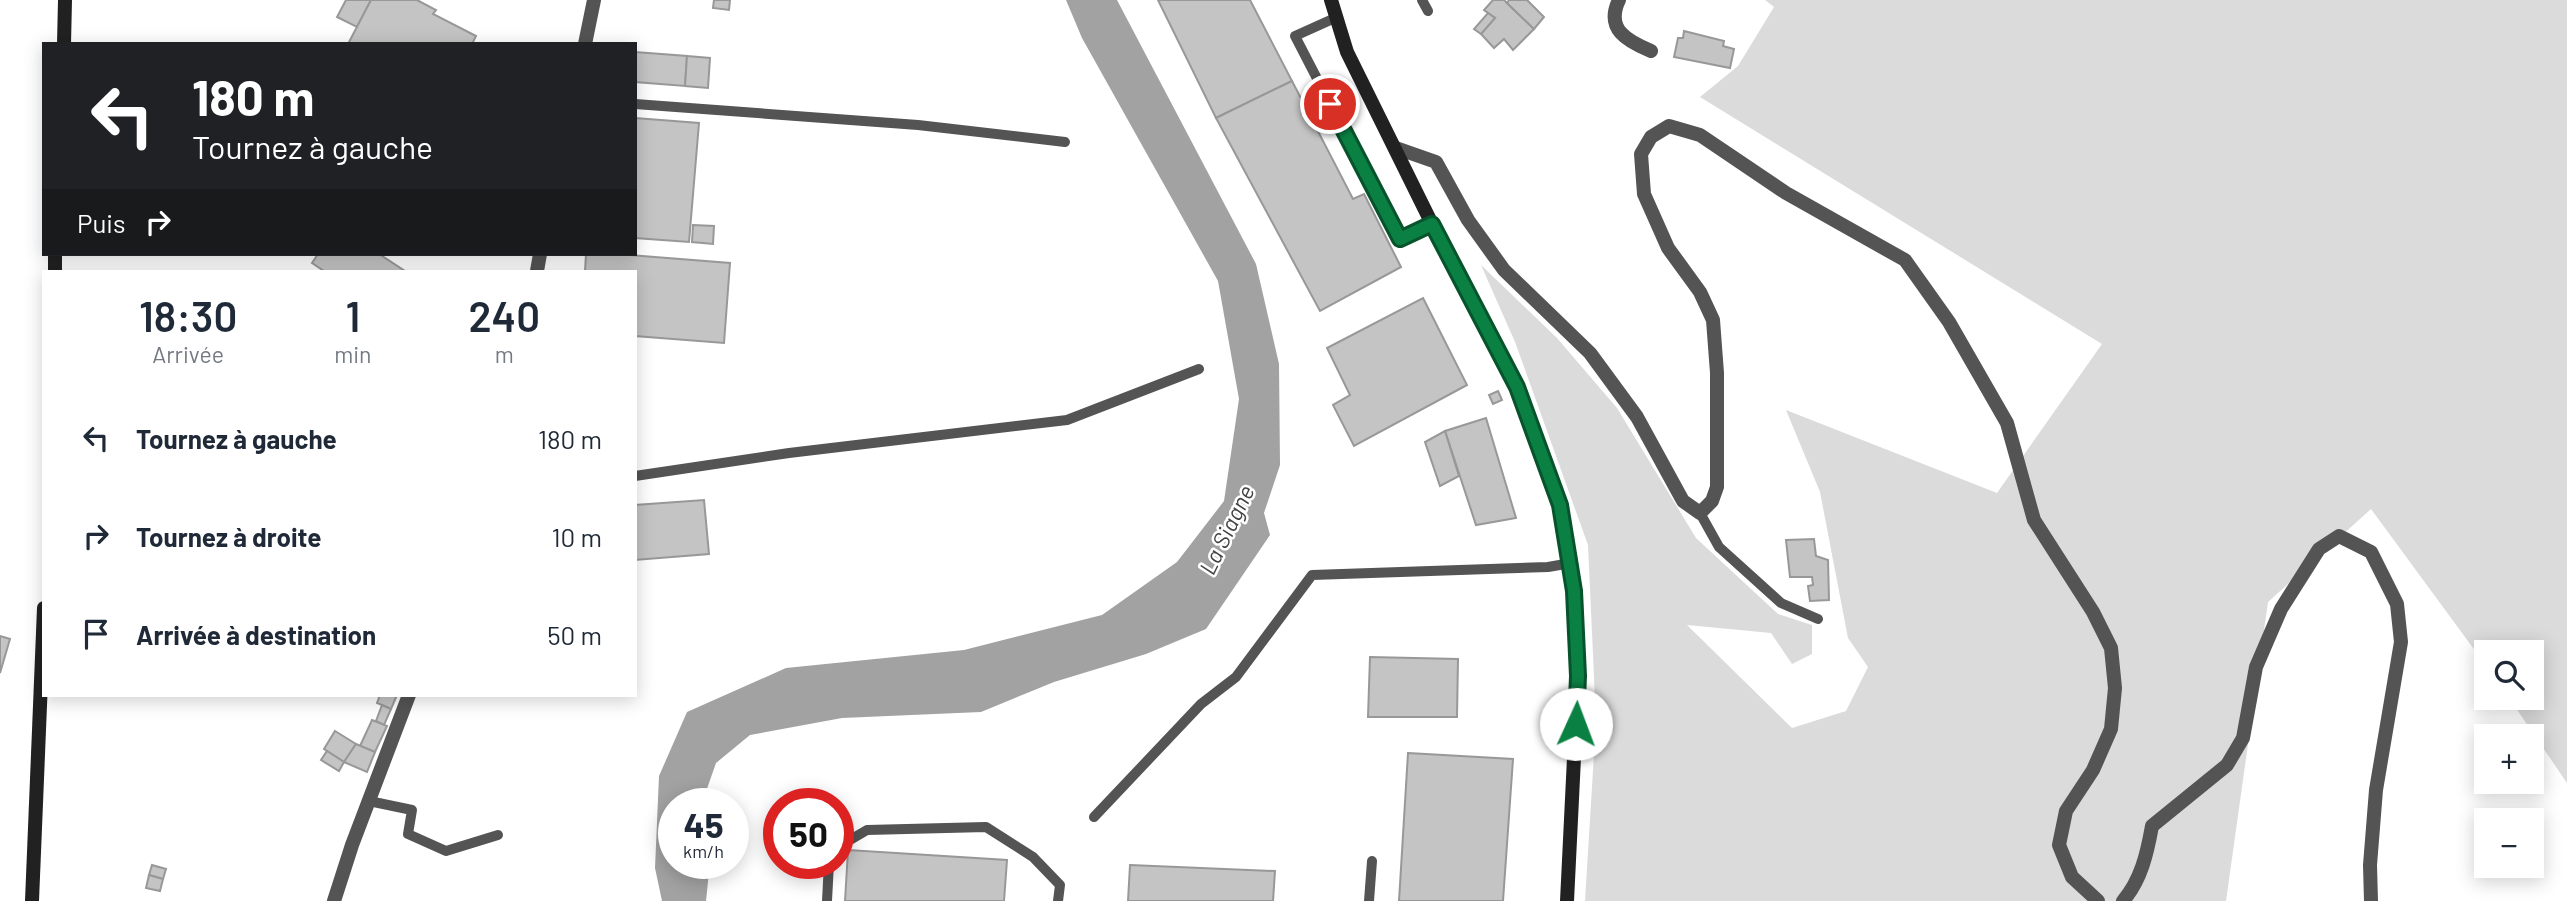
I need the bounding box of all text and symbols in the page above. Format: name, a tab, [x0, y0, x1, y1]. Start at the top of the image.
text: 180 m	[192, 67, 315, 126]
icon: left	[77, 70, 168, 161]
pin	[1300, 74, 1360, 134]
icon: arrive	[1311, 85, 1349, 123]
text: Tournez à gauche	[192, 127, 433, 165]
icon: right	[139, 203, 177, 241]
text: Puis	[77, 207, 125, 238]
text: 18:30	[139, 290, 237, 340]
text: 1	[345, 290, 360, 340]
text: 240	[468, 290, 540, 340]
text: Arrivée	[152, 340, 224, 368]
text: min	[334, 340, 371, 368]
text: m	[495, 340, 514, 368]
icon: left	[77, 419, 115, 457]
text: Tournez à gauche	[136, 423, 337, 454]
text: 180 m	[538, 423, 602, 454]
water label: La Siagne	[1192, 480, 1260, 579]
icon: right	[77, 517, 115, 555]
text: Tournez à droite	[136, 521, 321, 552]
text: 10 m	[552, 521, 602, 552]
icon: arrive	[77, 615, 115, 653]
text: Arrivée à destination	[136, 619, 376, 650]
text: 50 m	[547, 619, 602, 650]
map controls	[2474, 640, 2544, 878]
button: search	[2474, 640, 2544, 710]
position arrow	[1539, 687, 1613, 761]
button: +	[2474, 724, 2544, 794]
speed limit sign: 50	[763, 788, 854, 879]
text: 45	[683, 803, 724, 845]
button: −	[2474, 808, 2544, 878]
text: km/h	[683, 840, 724, 862]

